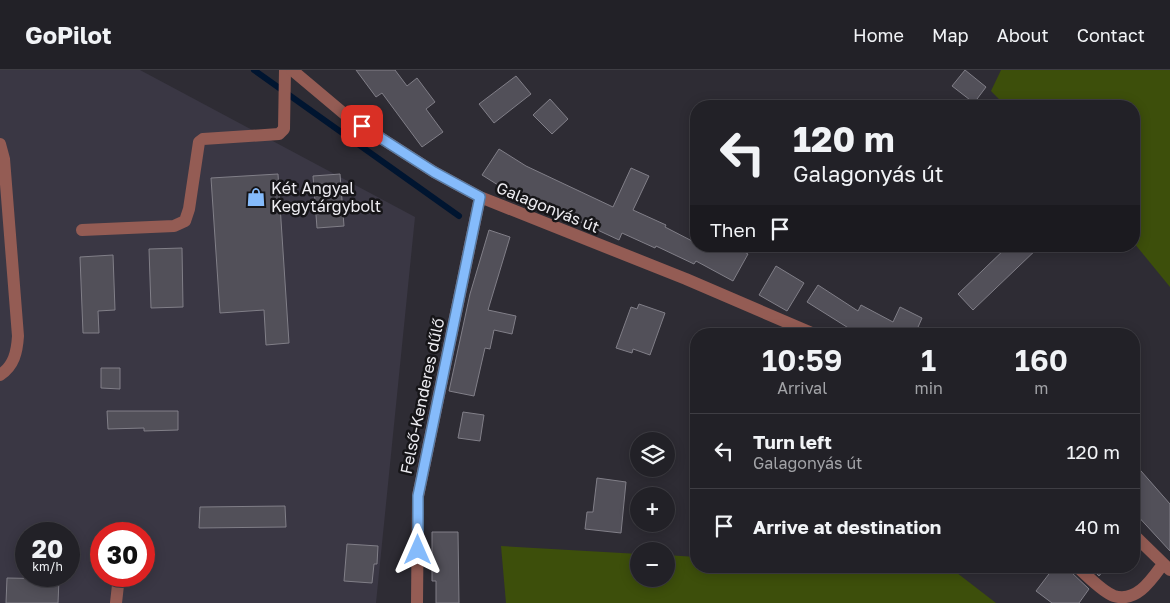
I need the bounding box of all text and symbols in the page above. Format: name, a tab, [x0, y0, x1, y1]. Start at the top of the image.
text: GoPilot	[25, 20, 112, 49]
text: Home	[853, 24, 904, 46]
text: Map	[932, 24, 969, 46]
text: About	[997, 24, 1049, 46]
text: Contact	[1077, 24, 1145, 46]
pin	[341, 105, 383, 147]
icon: arrive	[348, 112, 376, 140]
text: 120 m	[793, 118, 895, 160]
icon: left	[710, 120, 775, 185]
text: Galagonyás út	[793, 160, 944, 187]
street label: Galagonyás út	[493, 177, 603, 237]
place label: Két Angyal Kegytárgybolt	[271, 178, 381, 216]
shop icon: Két Angyal Kegytárgybolt	[245, 186, 267, 208]
icon: arrive	[766, 215, 794, 243]
text: Then	[710, 218, 756, 241]
street label: Felső-Kenderes dűlő	[396, 316, 448, 476]
text: 10:59	[762, 342, 842, 378]
text: 1	[921, 342, 936, 378]
text: 160	[1015, 342, 1068, 378]
text: Arrival	[777, 378, 827, 398]
text: min	[914, 378, 943, 398]
text: m	[1034, 378, 1048, 398]
text: Turn left	[753, 430, 832, 453]
map controls	[630, 432, 675, 587]
button: layers	[630, 432, 675, 477]
icon: left	[710, 437, 738, 465]
text: 120 m	[1066, 440, 1120, 463]
text: Galagonyás út	[753, 453, 863, 473]
button: +	[630, 487, 675, 532]
icon: arrive	[710, 512, 738, 540]
text: Arrive at destination	[753, 515, 941, 538]
text: 40 m	[1075, 515, 1120, 538]
speed limit sign: 30	[90, 522, 155, 587]
position arrow	[391, 523, 443, 575]
text: 20	[32, 533, 63, 564]
button: −	[630, 542, 675, 587]
text: km/h	[32, 559, 63, 574]

